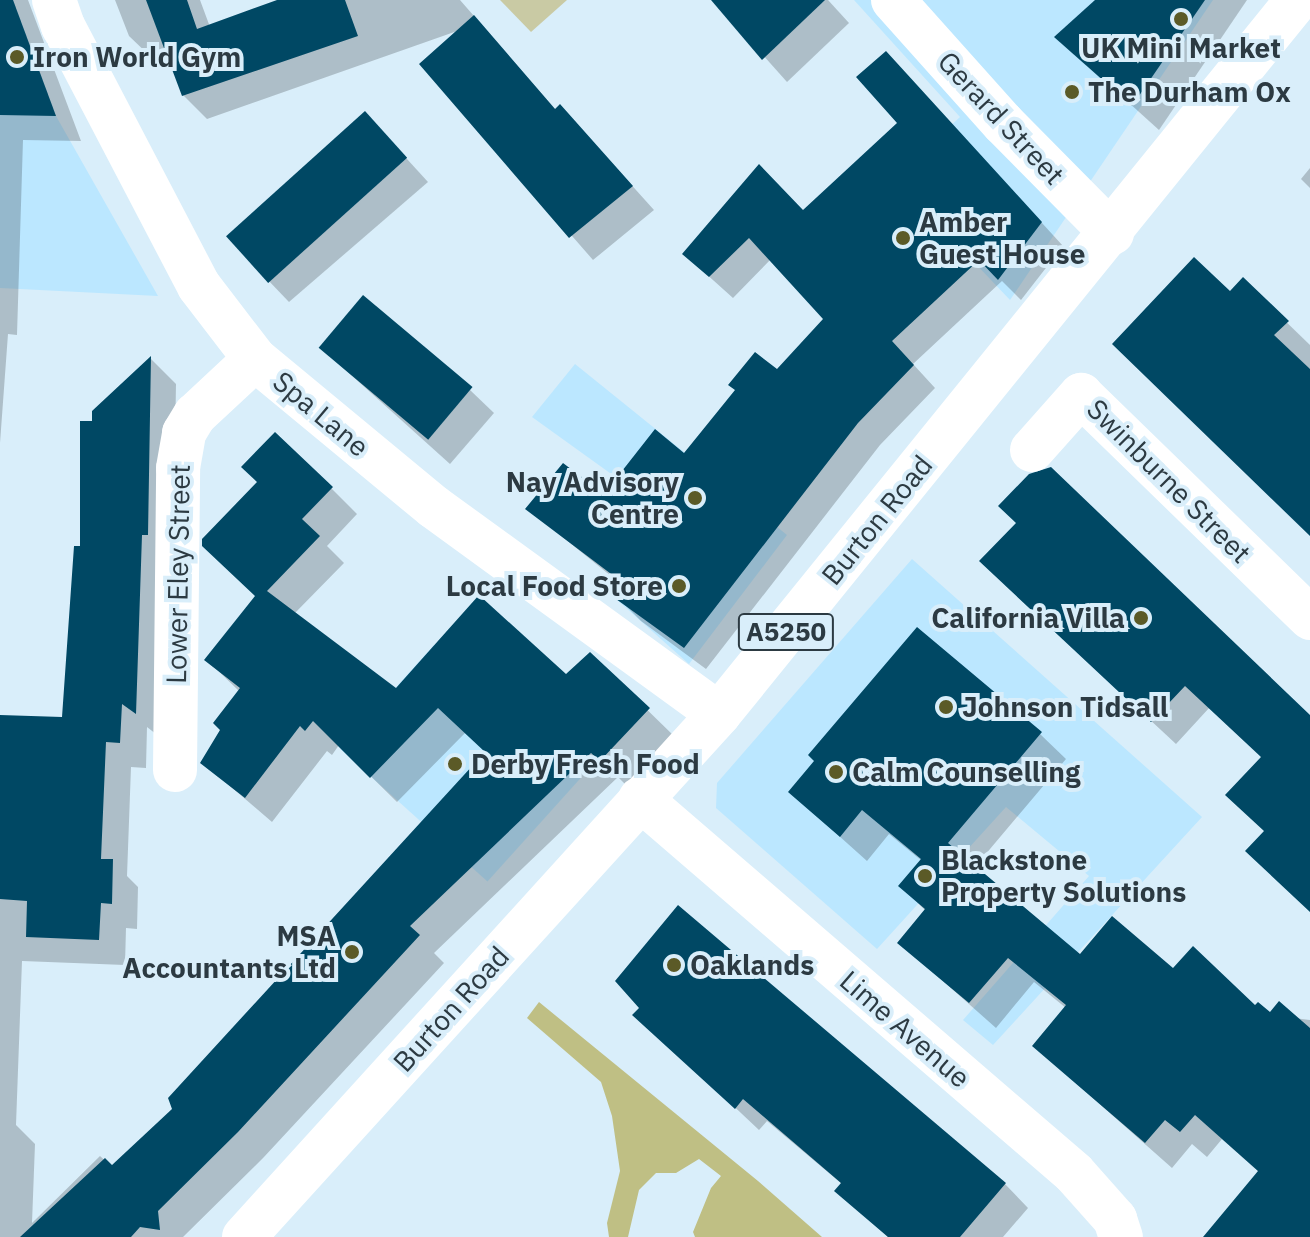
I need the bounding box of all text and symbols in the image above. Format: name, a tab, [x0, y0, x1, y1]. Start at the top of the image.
marker: UK Mini Market	[1172, 10, 1190, 28]
place label: UK Mini Market	[1081, 31, 1281, 65]
place label: Iron World Gym	[33, 40, 241, 74]
street label: Gerard Street	[931, 44, 1071, 192]
marker: Iron World Gym	[8, 48, 26, 66]
place label: The Durham Ox	[1088, 75, 1291, 109]
marker: The Durham Ox	[1063, 83, 1081, 101]
place label: Amber Guest House	[919, 205, 1085, 271]
marker: Amber Guest House	[894, 229, 912, 247]
street label: Spa Lane	[266, 364, 376, 464]
street label: Swinburne Street	[1080, 392, 1258, 570]
street label: Burton Road	[815, 448, 939, 592]
street label: Lower Eley Street	[159, 464, 197, 684]
place label: Nay Advisory Centre	[506, 465, 679, 531]
marker: Nay Advisory Centre	[686, 489, 704, 507]
place label: Local Food Store	[446, 569, 663, 603]
marker: Local Food Store	[670, 577, 688, 595]
place label: California Villa	[931, 601, 1125, 635]
marker: California Villa	[1132, 609, 1150, 627]
road number: A5250	[736, 610, 836, 654]
place label: Johnson Tidsall	[962, 690, 1168, 724]
marker: Johnson Tidsall	[937, 698, 955, 716]
place label: Derby Fresh Food	[471, 747, 700, 781]
marker: Derby Fresh Food	[446, 755, 464, 773]
place label: Calm Counselling	[852, 755, 1080, 789]
marker: Calm Counselling	[827, 763, 845, 781]
place label: Blackstone Property Solutions	[941, 843, 1186, 909]
marker: Blackstone Property Solutions	[916, 867, 934, 885]
place label: MSA Accountants Ltd	[122, 919, 336, 985]
street label: Burton Road	[386, 939, 516, 1079]
marker: MSA Accountants Ltd	[343, 943, 361, 961]
place label: Oaklands	[690, 948, 814, 982]
marker: Oaklands	[665, 956, 683, 974]
street label: Lime Avenue	[833, 964, 977, 1094]

